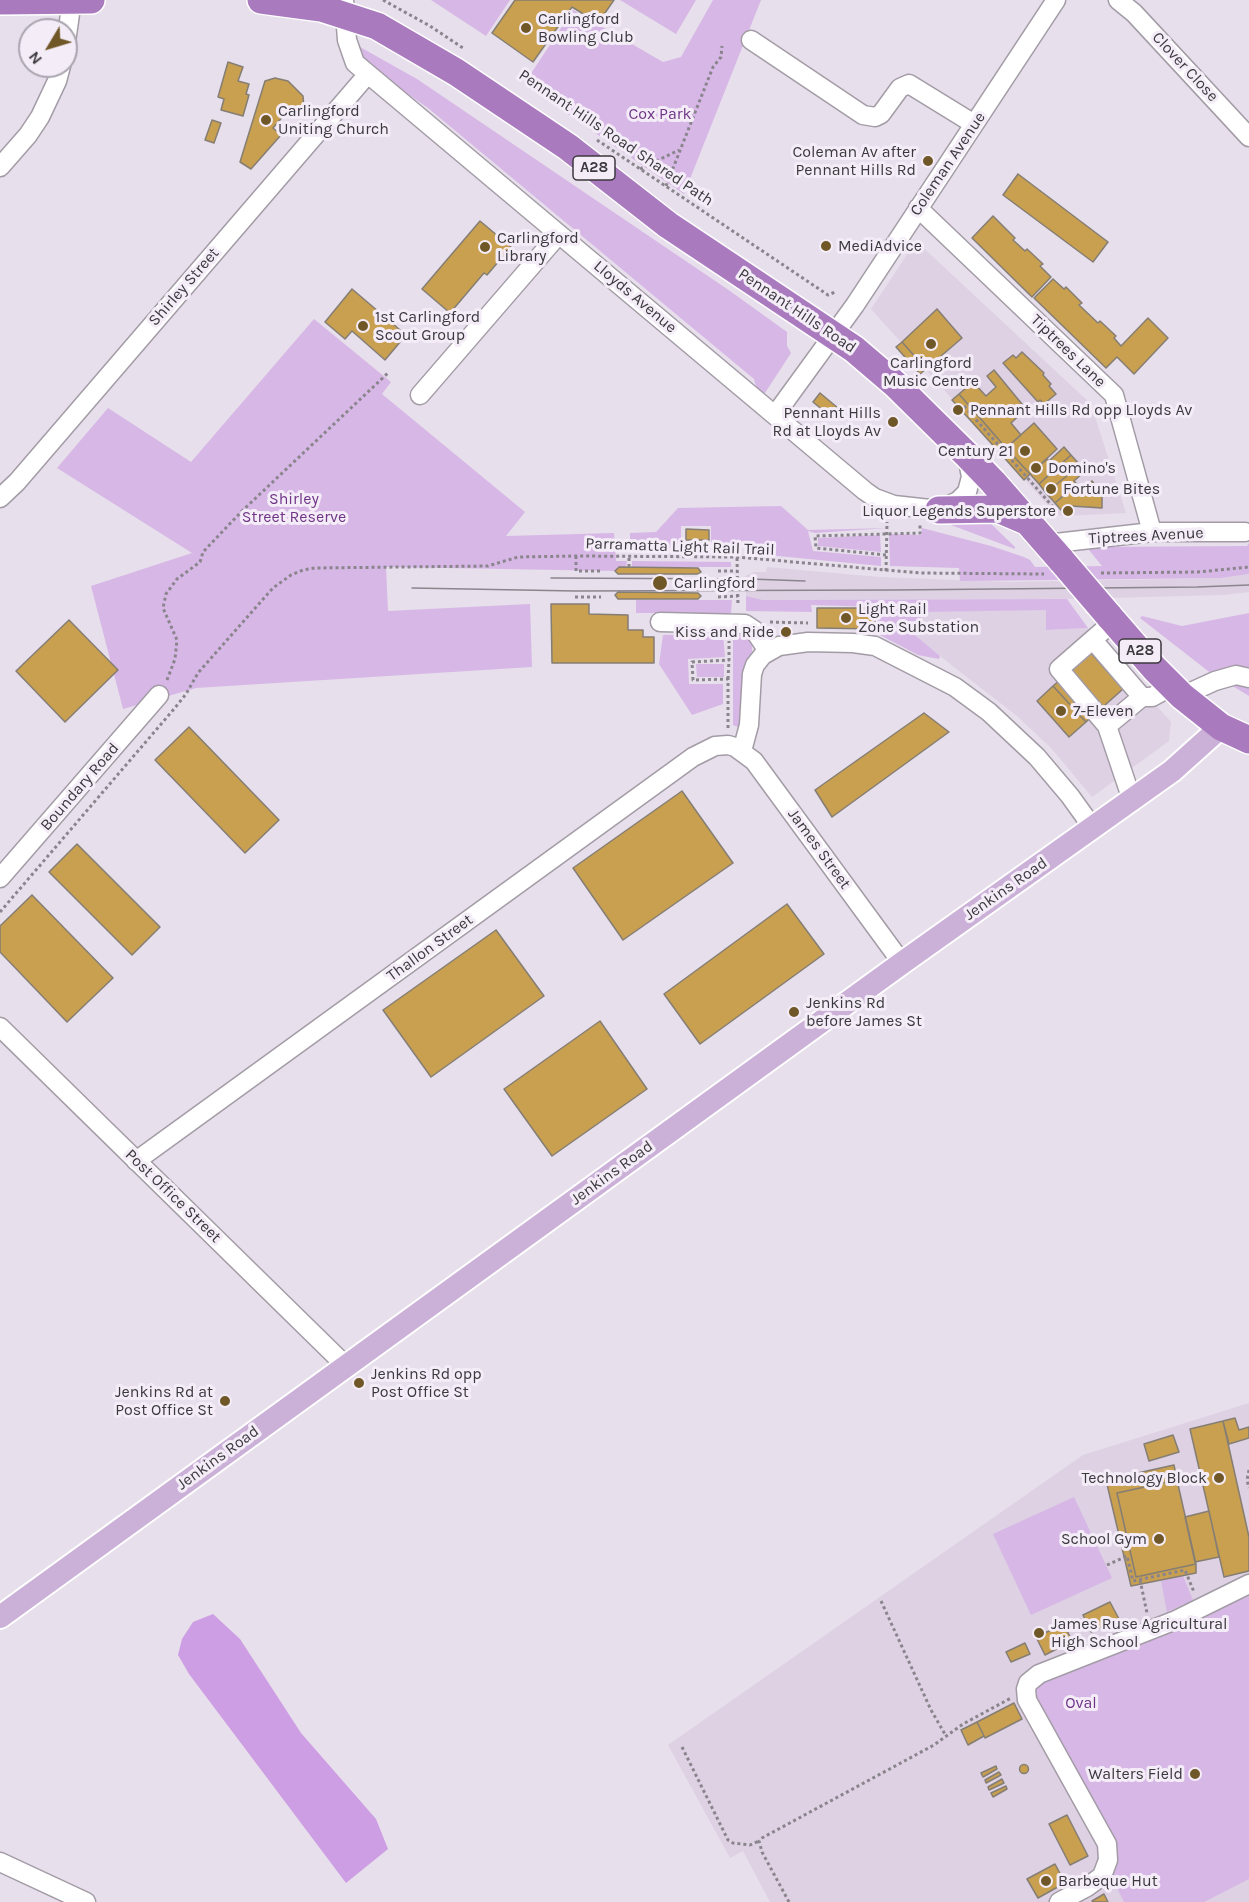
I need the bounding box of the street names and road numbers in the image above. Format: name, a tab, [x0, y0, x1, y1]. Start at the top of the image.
street label: Clover Close	[1148, 28, 1222, 106]
street label: Pennant Hills Road Shared Path	[515, 66, 717, 210]
street label: Coleman Avenue	[906, 108, 990, 220]
road number: A28	[573, 156, 615, 180]
street label: Shirley Street	[145, 244, 223, 330]
street label: Lloyds Avenue	[590, 257, 680, 337]
street label: Pennant Hills Road	[734, 264, 860, 358]
street label: Tiptrees Lane	[1027, 310, 1109, 392]
street label: Tiptrees Avenue	[1088, 523, 1204, 549]
street label: Parramatta Light Rail Trail	[585, 534, 775, 560]
road number: A28	[1119, 639, 1161, 663]
street label: Boundary Road	[37, 739, 123, 835]
street label: James Street	[783, 805, 855, 893]
street label: Jenkins Road	[961, 853, 1051, 925]
street label: Thallon Street	[383, 910, 477, 986]
street label: Jenkins Road	[567, 1137, 657, 1209]
street label: Post Office Street	[121, 1145, 225, 1247]
street label: Jenkins Road	[173, 1422, 263, 1494]

